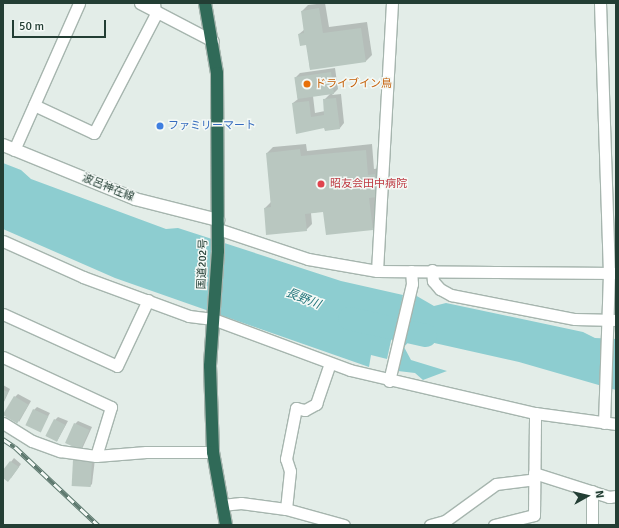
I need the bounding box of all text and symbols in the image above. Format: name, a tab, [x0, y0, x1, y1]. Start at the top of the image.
scale bar	[14, 12, 108, 38]
text: 50 m	[19, 19, 44, 34]
place label: ドライブイン鳥	[315, 77, 392, 91]
marker: ドライブイン鳥	[302, 79, 312, 89]
place label: ファミリーマート	[168, 119, 256, 133]
marker: ファミリーマート	[155, 121, 165, 131]
street label: 波呂神在線	[80, 172, 136, 204]
place label: 昭友会田中病院	[330, 177, 407, 191]
marker: 昭友会田中病院	[315, 178, 327, 190]
street label: 国道202号	[196, 238, 210, 290]
water label: 長野川	[284, 286, 322, 312]
north arrow	[567, 476, 607, 516]
text: N	[592, 490, 606, 499]

